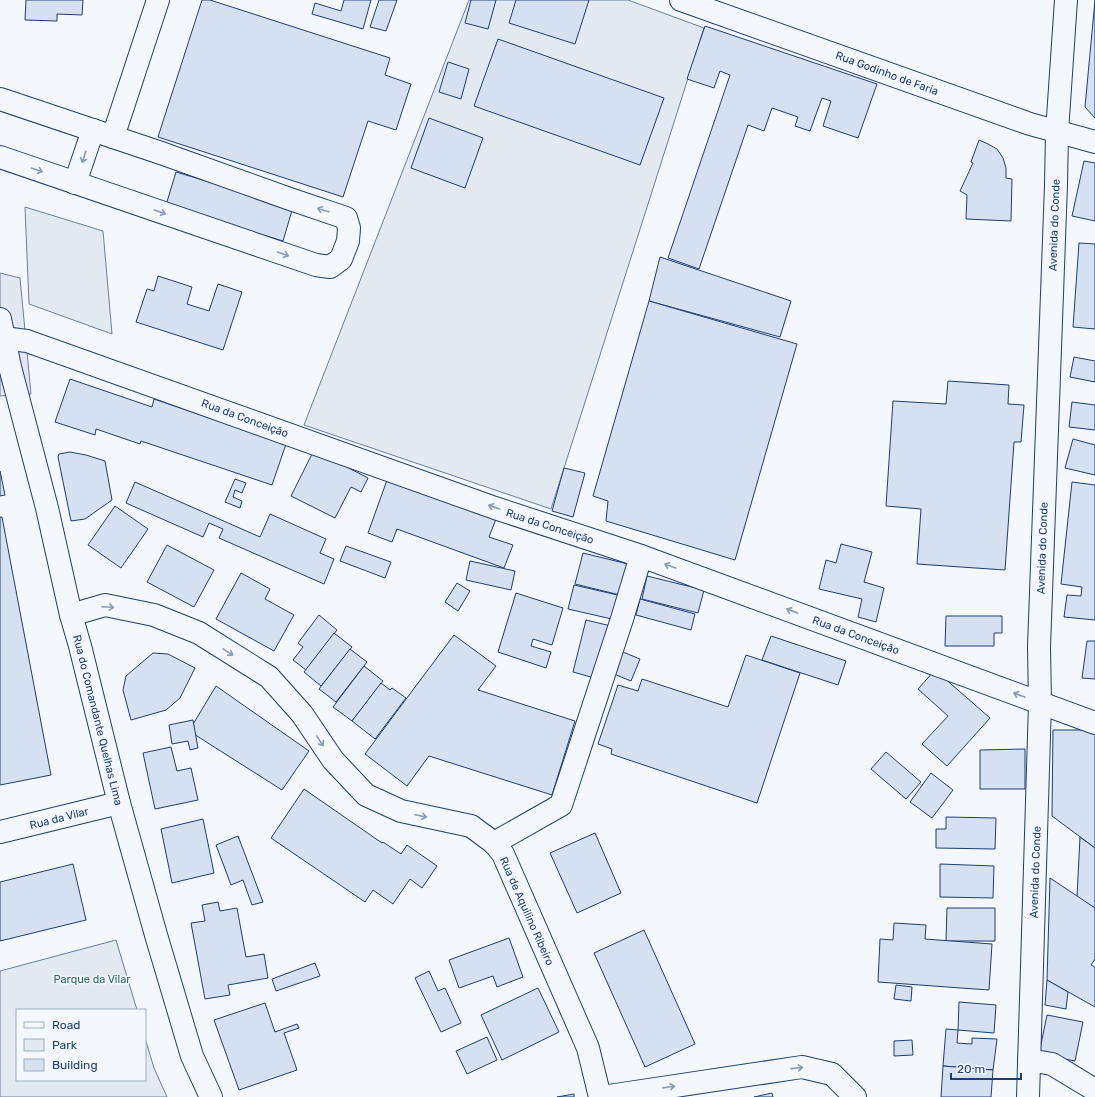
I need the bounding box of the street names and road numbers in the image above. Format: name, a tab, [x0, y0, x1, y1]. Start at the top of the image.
street label: Rua Godinho de Faria	[834, 49, 940, 98]
street label: Avenida do Conde	[1046, 179, 1063, 271]
street label: Rua da Conceição	[200, 397, 290, 440]
street label: Avenida do Conde	[1034, 502, 1051, 594]
street label: Rua da Conceição	[504, 506, 595, 547]
street label: Rua da Conceição	[811, 614, 901, 657]
street label: Rua do Comandante Quelhas Lima	[70, 633, 125, 807]
street label: Rua da Vilar	[28, 805, 91, 832]
street label: Avenida do Conde	[1027, 826, 1044, 918]
street label: Rua de Aquilino Ribeiro	[497, 855, 556, 968]

